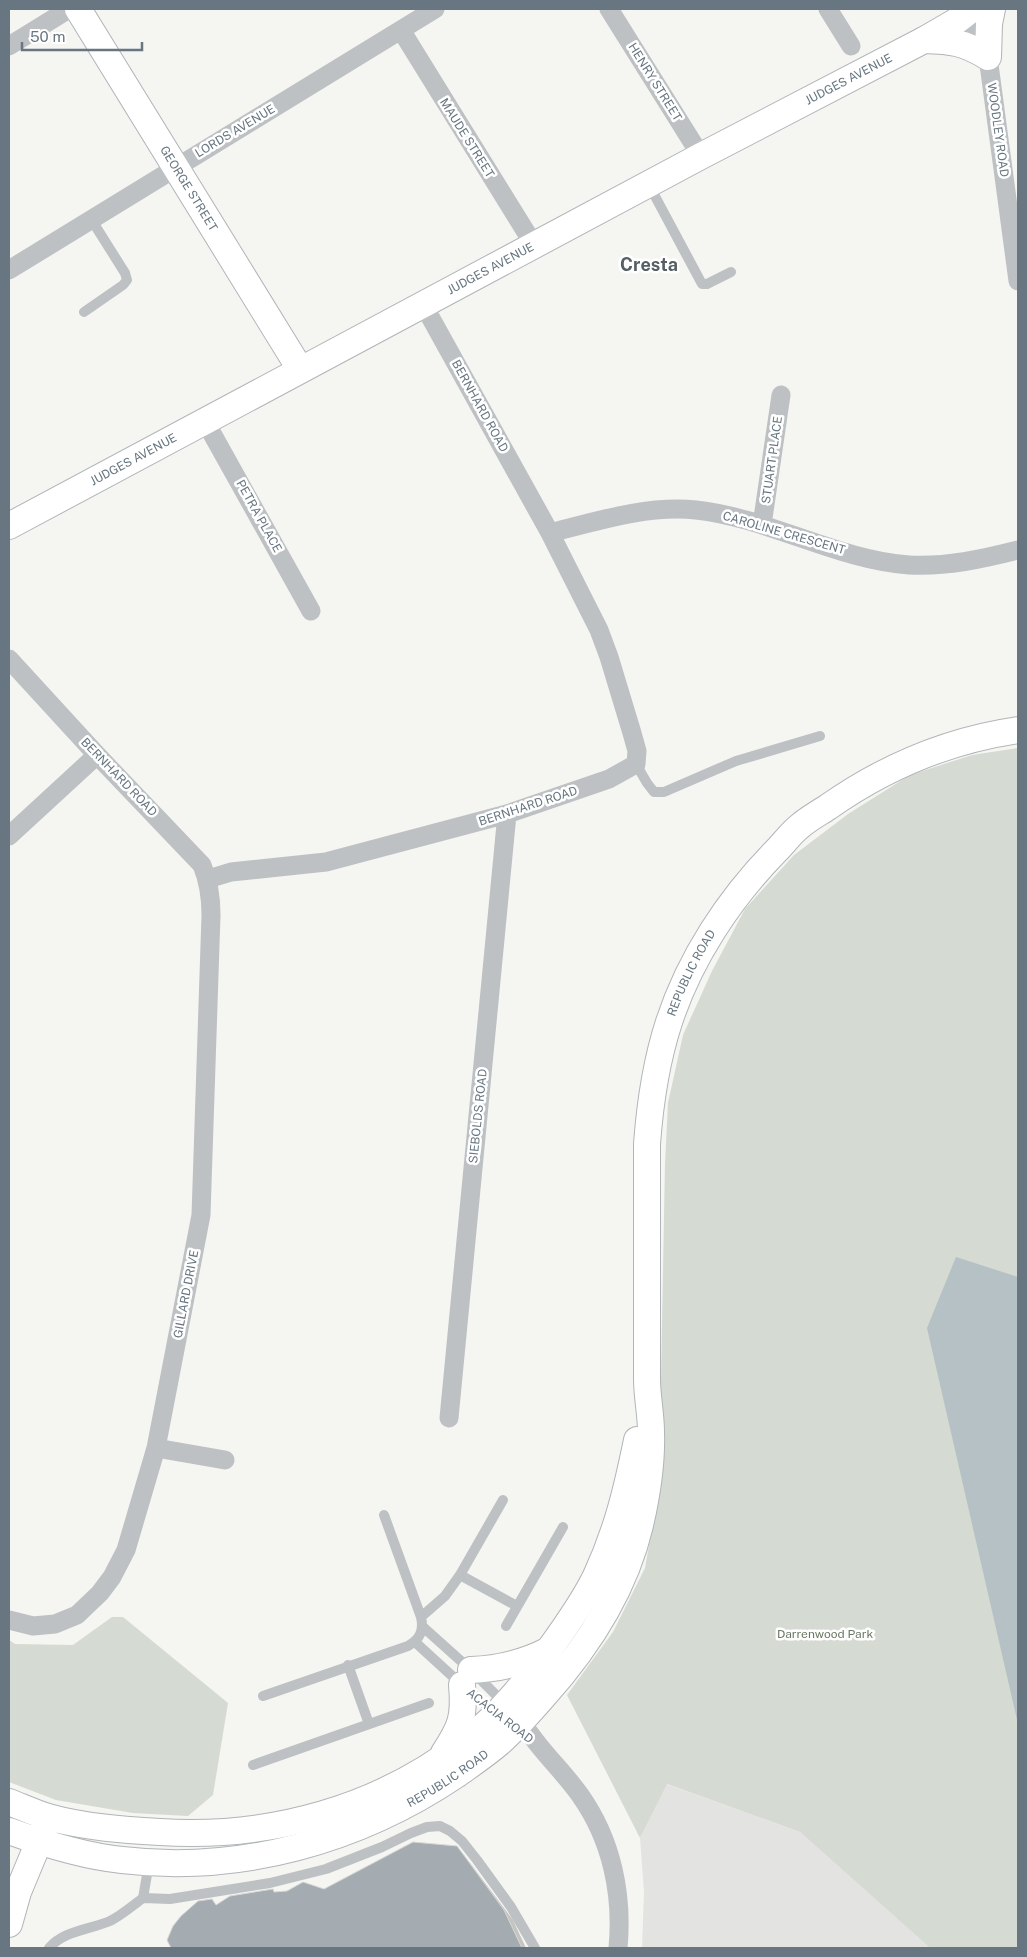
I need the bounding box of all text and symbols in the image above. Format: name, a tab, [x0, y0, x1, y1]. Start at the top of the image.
scale bar	[22, 20, 142, 52]
text: 50 m	[30, 28, 65, 45]
street label: HENRY STREET	[625, 40, 685, 124]
street label: JUDGES AVENUE	[803, 51, 894, 108]
street label: WOODLEY ROAD	[984, 82, 1012, 178]
street label: MAUDE STREET	[437, 96, 497, 180]
street label: LORDS AVENUE	[193, 102, 277, 160]
street label: GEORGE STREET	[157, 143, 220, 234]
street label: JUDGES AVENUE	[445, 240, 536, 297]
district label: Cresta	[620, 254, 678, 275]
street label: BERNHARD ROAD	[449, 358, 511, 454]
street label: STUART PLACE	[759, 415, 785, 505]
street label: JUDGES AVENUE	[88, 431, 179, 488]
street label: PETRA PLACE	[233, 477, 285, 555]
street label: CAROLINE CRESCENT	[721, 509, 847, 557]
street label: BERNHARD ROAD	[78, 735, 160, 819]
street label: BERNHARD ROAD	[477, 783, 579, 829]
street label: REPUBLIC ROAD	[665, 927, 718, 1018]
street label: SIEBOLDS ROAD	[466, 1068, 490, 1164]
street label: GILLARD DRIVE	[171, 1249, 201, 1339]
park label: Darrenwood Park	[777, 1627, 873, 1641]
street label: ACACIA ROAD	[464, 1686, 536, 1746]
street label: REPUBLIC ROAD	[404, 1747, 491, 1810]

